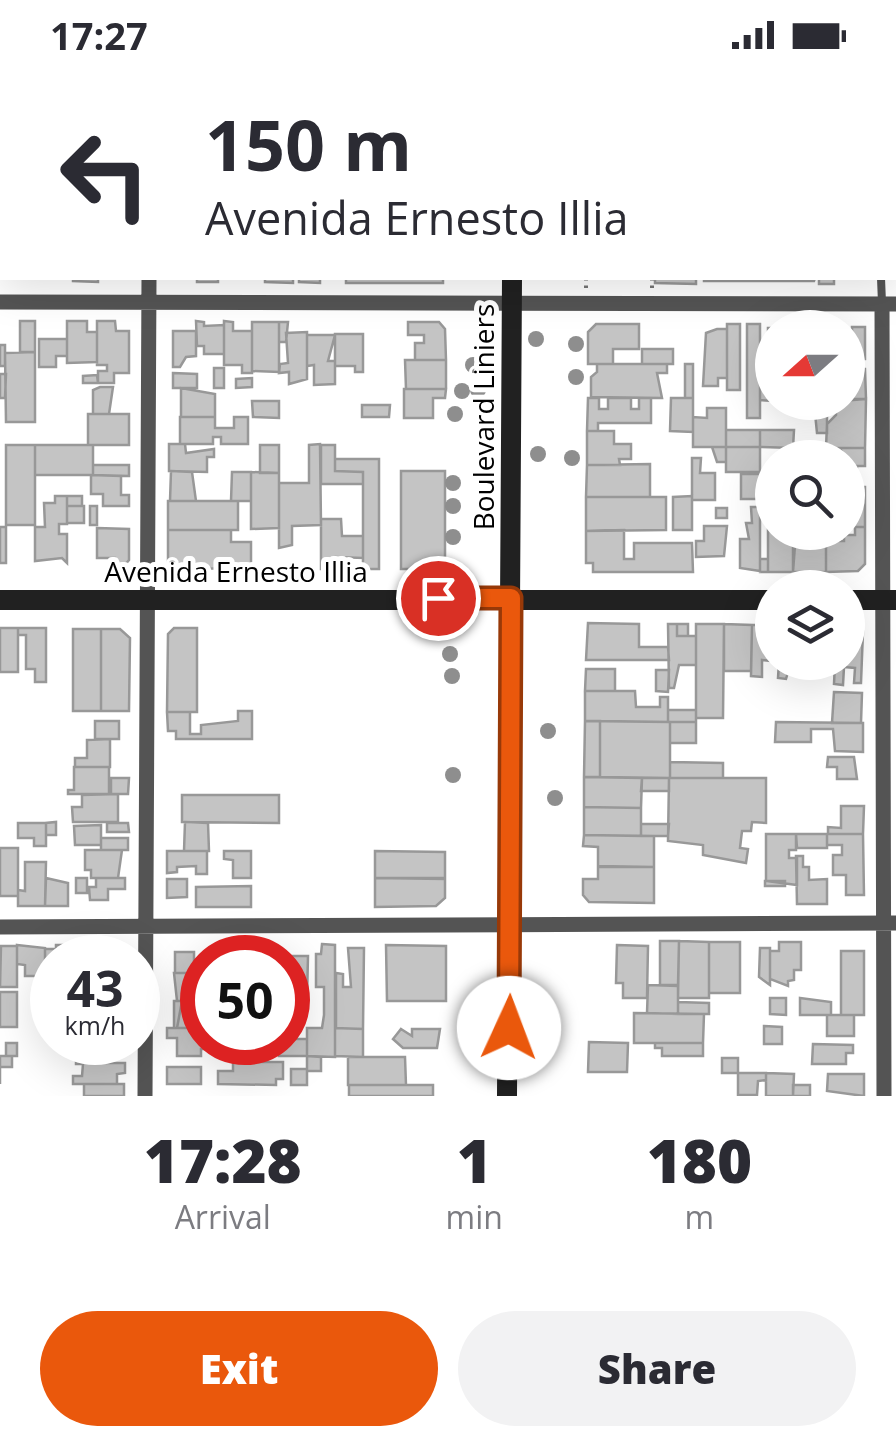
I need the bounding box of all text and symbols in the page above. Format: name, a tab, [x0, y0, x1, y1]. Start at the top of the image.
text: 17:27	[50, 9, 148, 61]
text: 150 m	[205, 96, 412, 192]
icon: left	[40, 110, 170, 240]
text: Avenida Ernesto Illia	[205, 187, 629, 248]
street label: Boulevard Liniers	[464, 304, 502, 530]
north arrow	[755, 310, 865, 420]
map controls	[755, 310, 865, 680]
button: search	[755, 440, 865, 550]
street label: Avenida Ernesto Illia	[104, 552, 368, 590]
pin	[396, 556, 481, 641]
button: layers	[755, 570, 865, 680]
icon: arrive	[411, 571, 466, 626]
speed limit sign: 50	[180, 935, 310, 1065]
text: 43	[66, 954, 124, 1022]
position arrow	[457, 976, 561, 1080]
text: km/h	[65, 1008, 125, 1042]
text: 17:28	[144, 1119, 302, 1201]
text: 1	[457, 1119, 492, 1201]
text: 180	[647, 1119, 752, 1201]
text: Arrival	[175, 1195, 271, 1238]
text: min	[446, 1195, 503, 1238]
text: m	[685, 1195, 714, 1238]
button: Exit	[40, 1311, 438, 1426]
button: Share	[458, 1311, 856, 1426]

